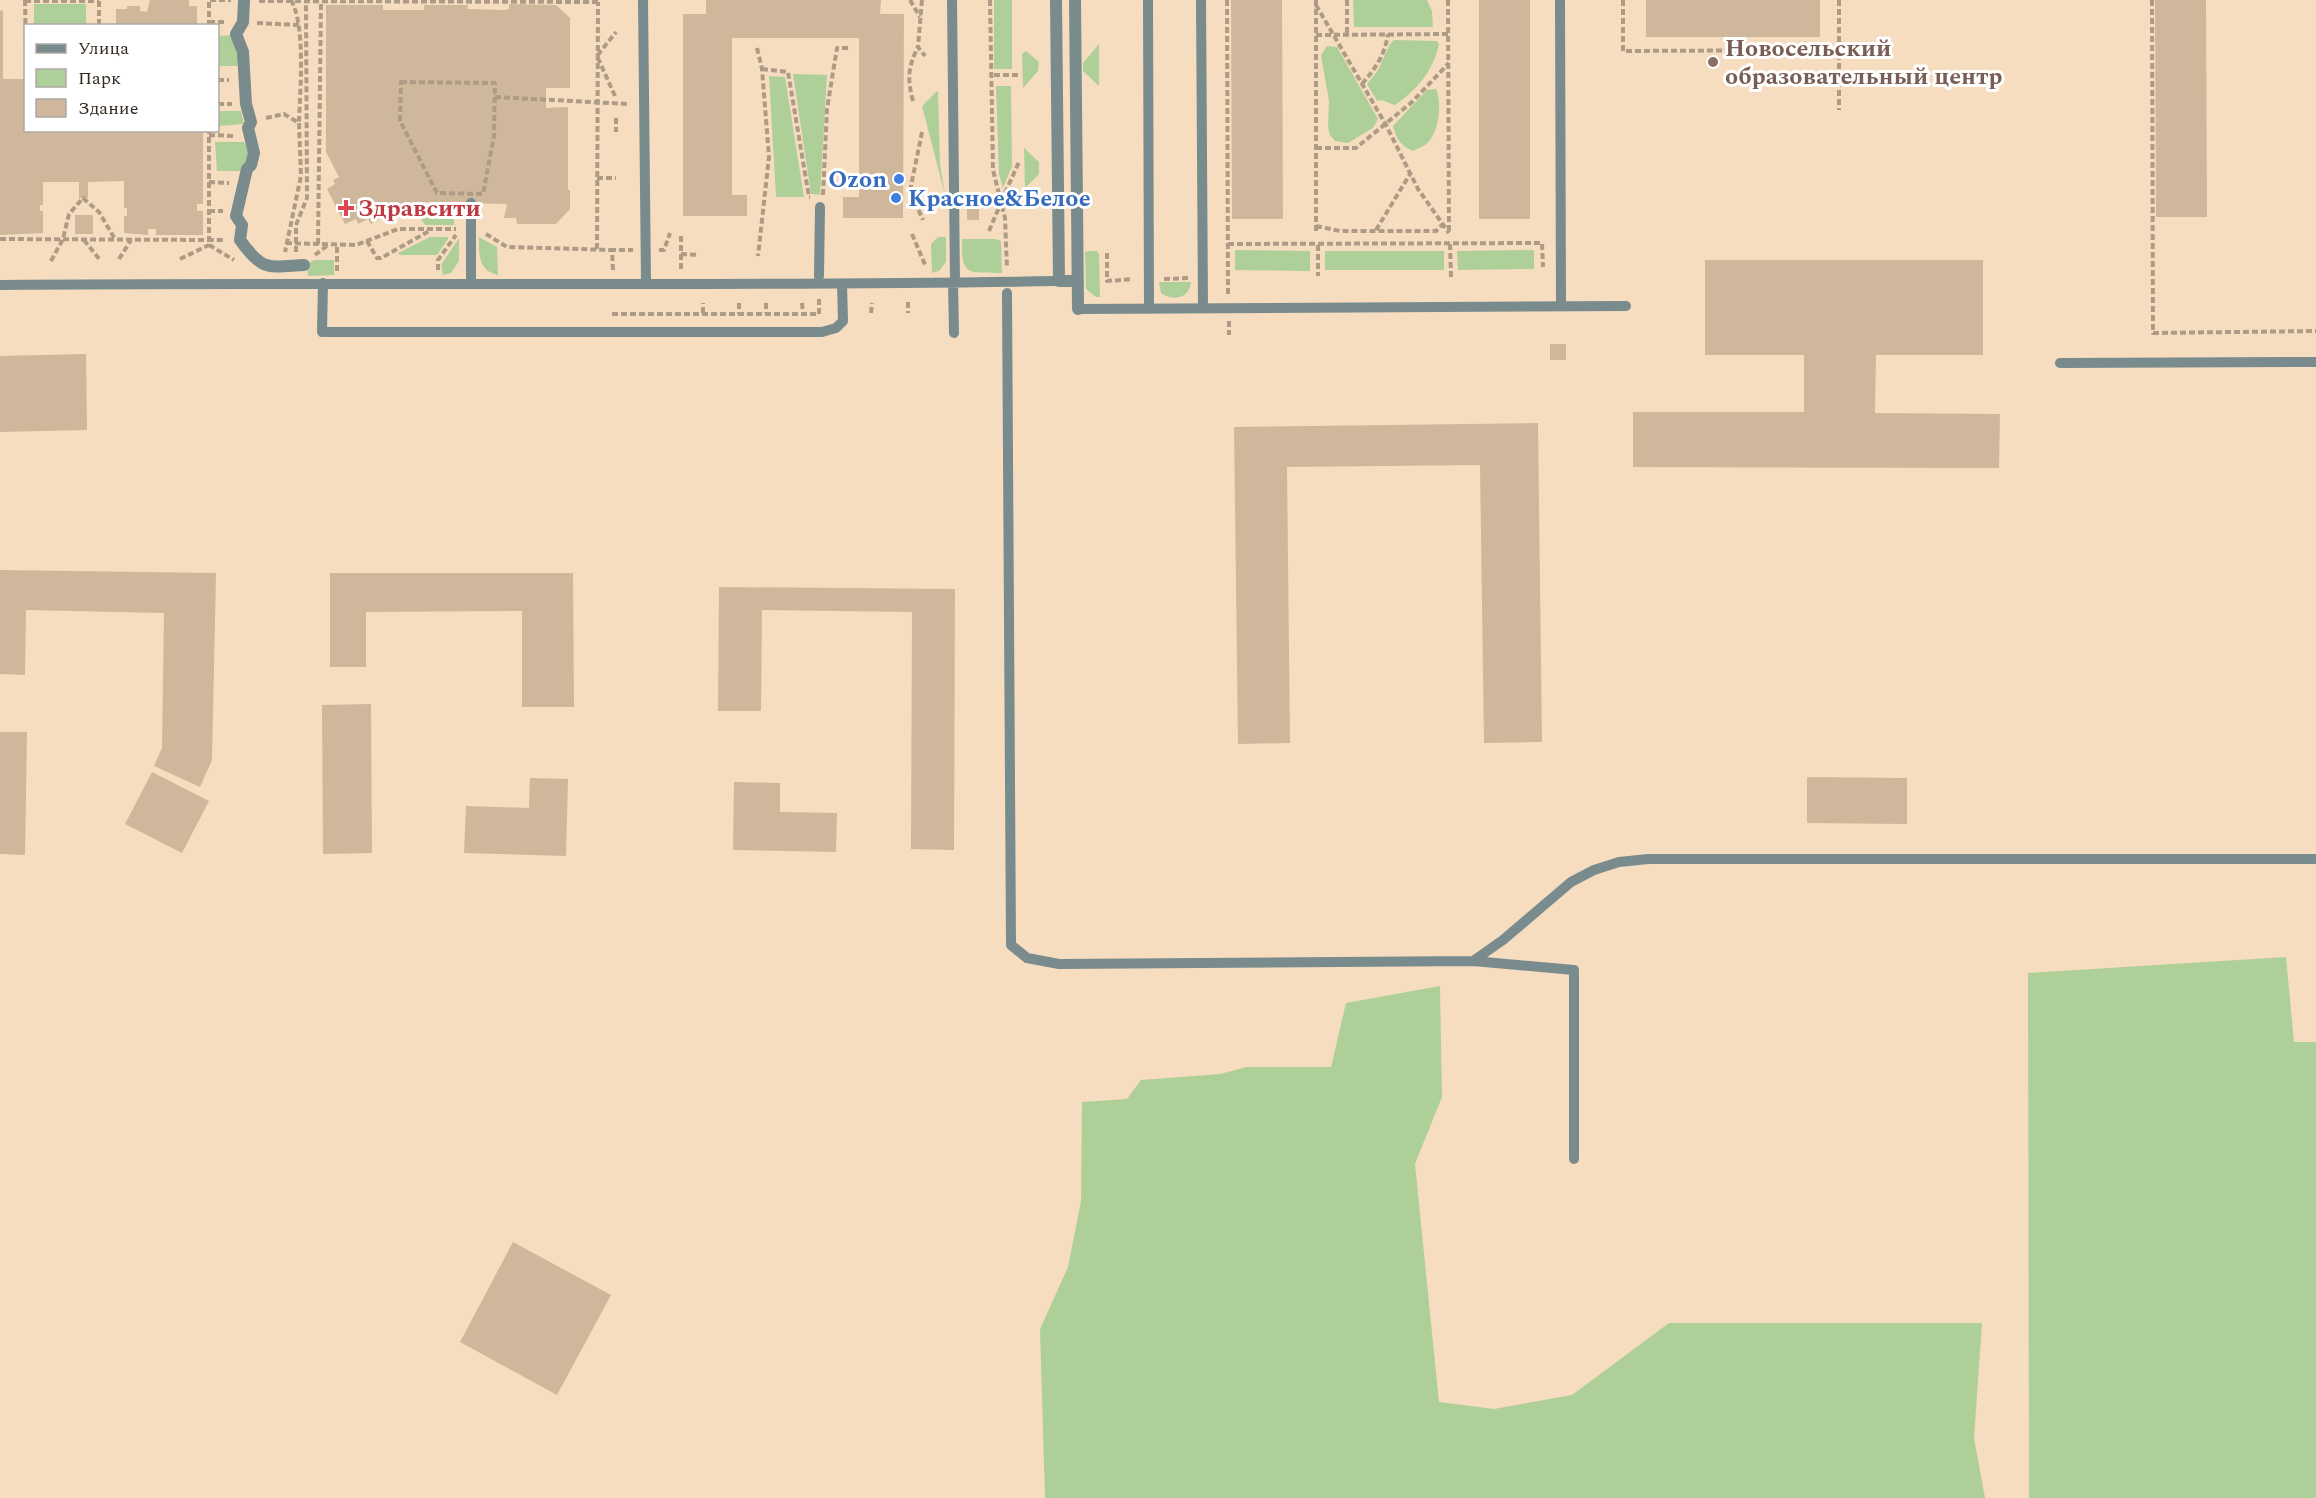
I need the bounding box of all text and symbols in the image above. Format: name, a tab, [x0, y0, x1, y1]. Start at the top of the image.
legend	[24, 24, 219, 132]
place label: Новосельский образовательный центр	[1725, 31, 2002, 95]
text: Улица	[78, 35, 129, 62]
marker: Новосельский образовательный центр	[1706, 55, 1720, 69]
text: Парк	[78, 65, 121, 92]
text: Здание	[78, 95, 138, 122]
place label: Ozon	[828, 162, 887, 198]
marker: Ozon	[892, 172, 906, 186]
place label: Красное&Белое	[908, 181, 1091, 217]
place label: Здравсити	[358, 191, 481, 227]
marker: Красное&Белое	[889, 191, 903, 205]
marker: Здравсити	[339, 201, 353, 215]

